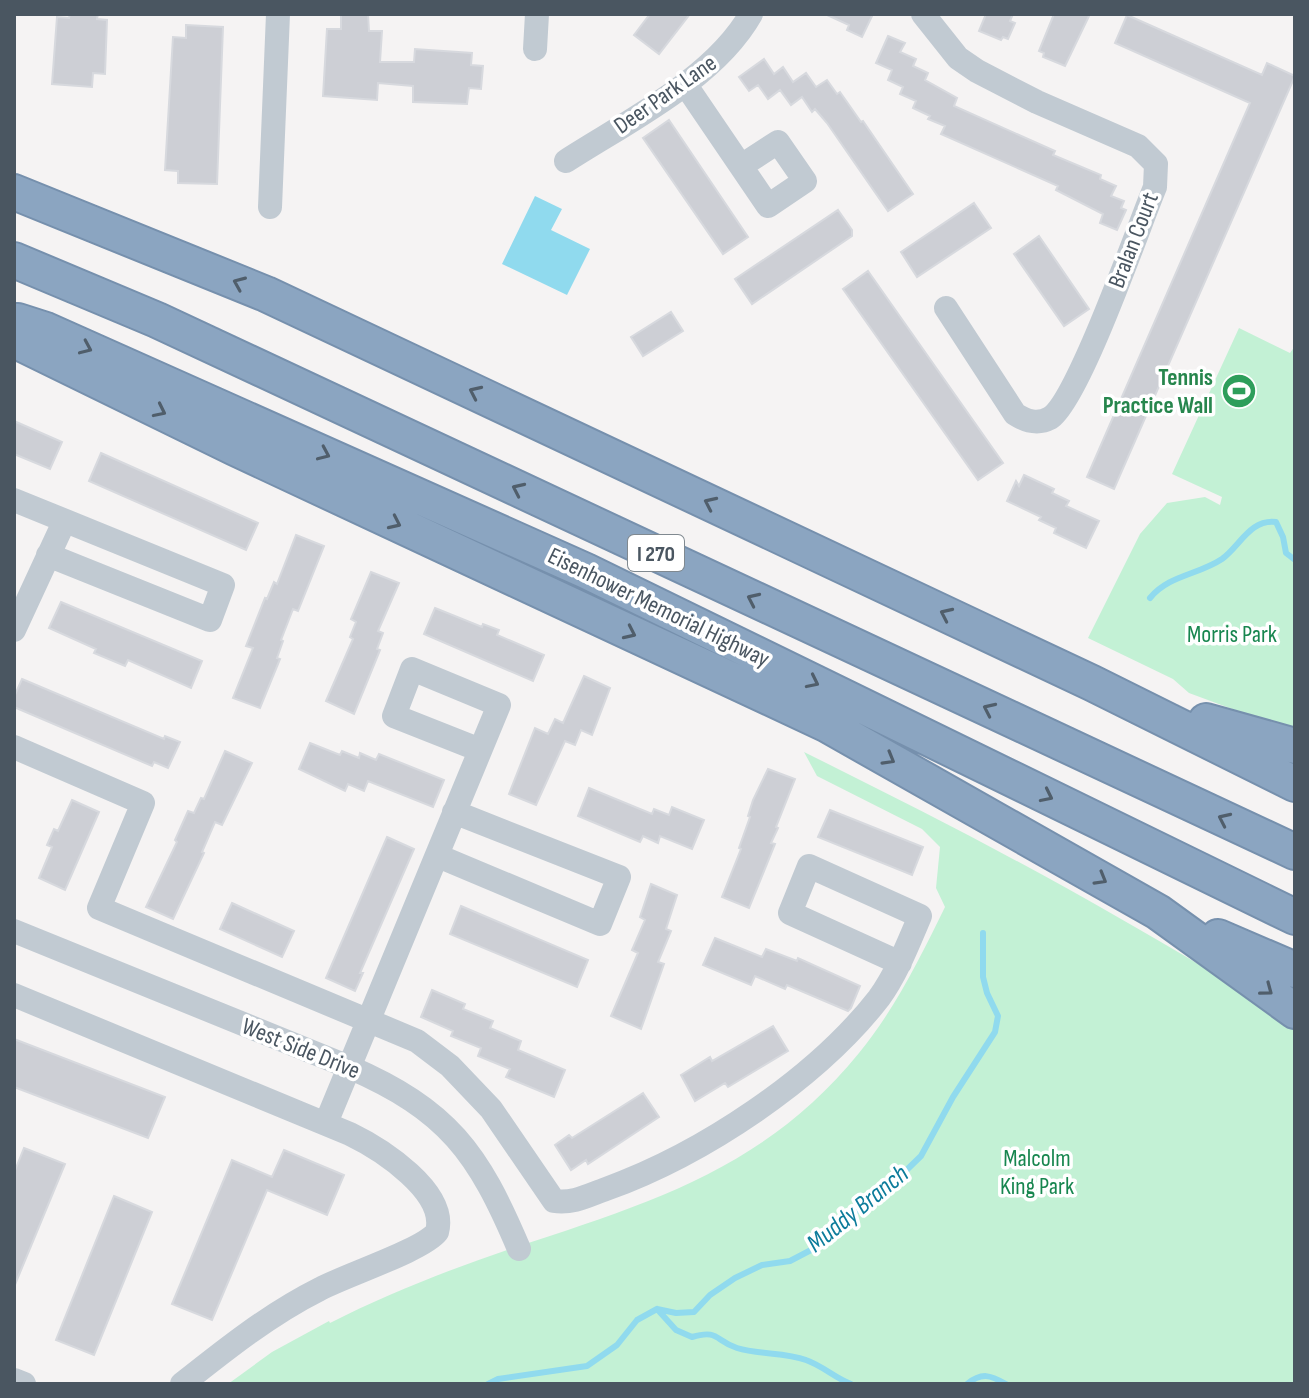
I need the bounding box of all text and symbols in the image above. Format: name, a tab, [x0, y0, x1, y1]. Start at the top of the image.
street label: Deer Park Lane	[608, 48, 722, 140]
street label: Bralan Court	[1102, 188, 1165, 292]
one-way arrow	[233, 276, 247, 293]
one-way arrow	[78, 338, 93, 354]
place label: Tennis Practice Wall	[1103, 363, 1213, 420]
sports icon: Tennis Practice Wall	[1220, 372, 1258, 410]
one-way arrow	[469, 386, 483, 402]
one-way arrow	[151, 402, 166, 417]
one-way arrow	[316, 444, 330, 460]
one-way arrow	[511, 482, 526, 498]
one-way arrow	[704, 497, 719, 513]
one-way arrow	[386, 513, 401, 529]
road number: I 270	[628, 535, 684, 571]
street label: Eisenhower Memorial Highway	[543, 541, 774, 674]
one-way arrow	[747, 593, 762, 609]
one-way arrow	[939, 608, 954, 624]
park label: Morris Park	[1187, 620, 1277, 649]
one-way arrow	[622, 623, 636, 639]
one-way arrow	[805, 672, 820, 688]
one-way arrow	[982, 703, 997, 719]
one-way arrow	[880, 749, 895, 765]
one-way arrow	[1038, 786, 1053, 802]
one-way arrow	[1218, 813, 1233, 829]
one-way arrow	[1092, 869, 1107, 885]
one-way arrow	[1259, 980, 1273, 994]
street label: West Side Drive	[238, 1012, 364, 1085]
park label: Malcolm King Park	[1000, 1144, 1074, 1201]
water label: Muddy Branch	[801, 1159, 915, 1260]

